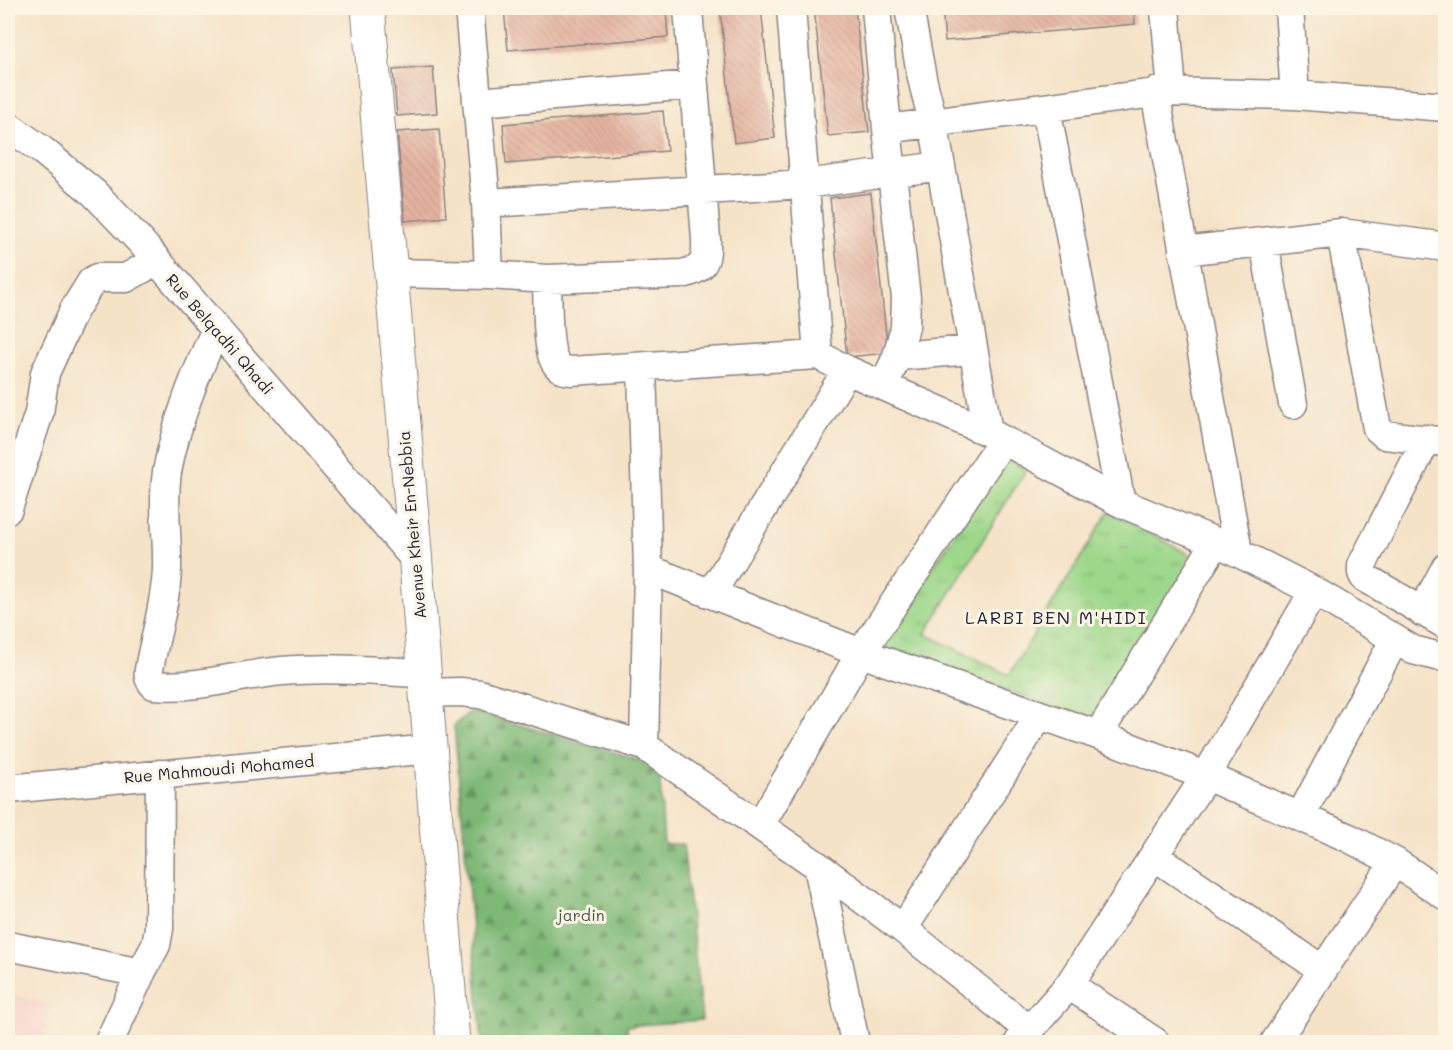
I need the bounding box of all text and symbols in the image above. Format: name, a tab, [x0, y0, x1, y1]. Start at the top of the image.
street label: Rue Belqadhi Qhadi	[162, 269, 279, 399]
street label: Avenue Kheir En-Nebbia	[393, 430, 430, 620]
district label: LARBI BEN M'HIDI	[965, 605, 1147, 629]
street label: Rue Mahmoudi Mohamed	[123, 750, 315, 787]
park label: jardin	[555, 904, 605, 925]

